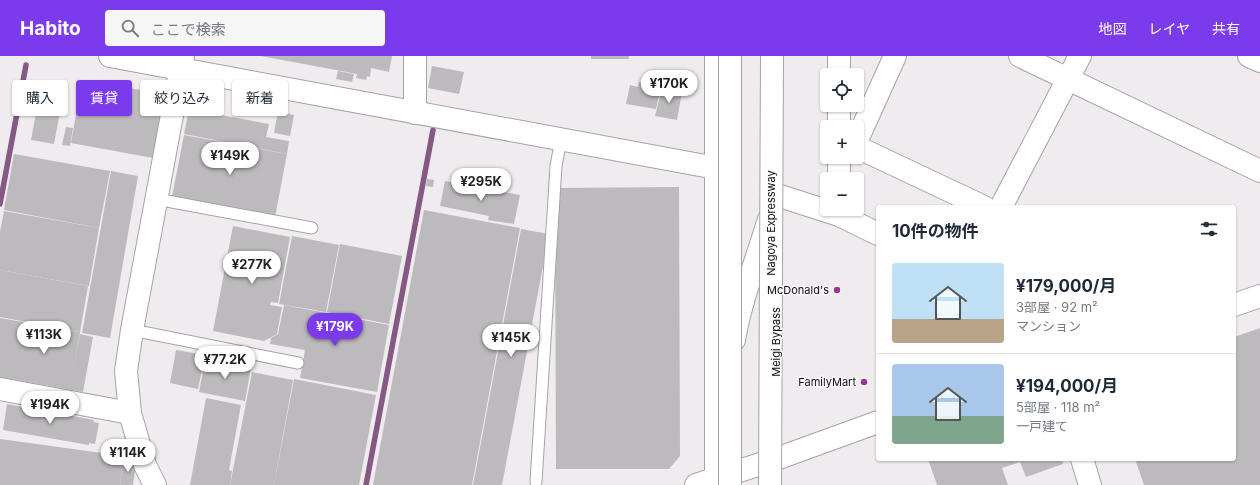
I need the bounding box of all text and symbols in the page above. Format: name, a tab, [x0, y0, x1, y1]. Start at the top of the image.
search box	[105, 10, 385, 46]
text: Habito	[20, 17, 81, 40]
icon: search	[119, 17, 141, 39]
text: ここで検索	[151, 20, 226, 39]
text: 地図	[1098, 20, 1126, 37]
text: レイヤ	[1148, 20, 1190, 37]
text: 共有	[1212, 20, 1240, 37]
map controls	[820, 68, 864, 216]
button: locate	[820, 68, 864, 112]
pin: ¥170K	[641, 70, 697, 104]
text: ¥170K	[650, 75, 688, 91]
chip: 購入	[12, 80, 68, 116]
chip: 賃貸	[76, 80, 132, 116]
chip: 絞り込み	[140, 80, 224, 116]
chip: 新着	[232, 80, 288, 116]
button: +	[820, 120, 864, 164]
pin: ¥149K	[202, 142, 258, 176]
text: ¥149K	[210, 147, 250, 163]
pin: ¥295K	[453, 168, 509, 202]
street label: Nagoya Expressway	[764, 170, 778, 276]
button: −	[820, 172, 864, 216]
text: ¥295K	[460, 173, 502, 189]
icon: filters	[1198, 218, 1220, 240]
text: 10件の物件	[892, 221, 979, 241]
pin: ¥277K	[224, 251, 280, 285]
text: ¥277K	[232, 256, 272, 272]
text: ¥179,000/月	[1016, 276, 1116, 296]
icon: home	[924, 279, 972, 327]
place label: McDonald's	[767, 283, 829, 297]
marker: McDonald's	[832, 285, 842, 295]
text: 3部屋 · 92 m²	[1016, 299, 1098, 315]
street label: Meigi Bypass	[769, 307, 783, 377]
pin: ¥179K	[307, 313, 363, 347]
text: ¥179K	[316, 318, 354, 334]
text: マンション	[1016, 318, 1081, 334]
pin: ¥113K	[16, 321, 72, 355]
pin: ¥145K	[483, 324, 539, 358]
text: ¥113K	[26, 326, 62, 342]
text: ¥145K	[491, 329, 531, 345]
pin: ¥77.2K	[192, 346, 258, 380]
text: ¥77.2K	[203, 351, 247, 367]
place label: FamilyMart	[798, 375, 856, 389]
text: ¥194,000/月	[1016, 376, 1118, 396]
marker: FamilyMart	[859, 377, 869, 387]
icon: home	[924, 380, 972, 428]
pin: ¥194K	[22, 391, 78, 425]
text: ¥194K	[30, 396, 70, 412]
text: 5部屋 · 118 m²	[1016, 399, 1100, 415]
text: 一戸建て	[1016, 418, 1068, 434]
pin: ¥114K	[100, 439, 156, 473]
text: ¥114K	[110, 444, 146, 460]

